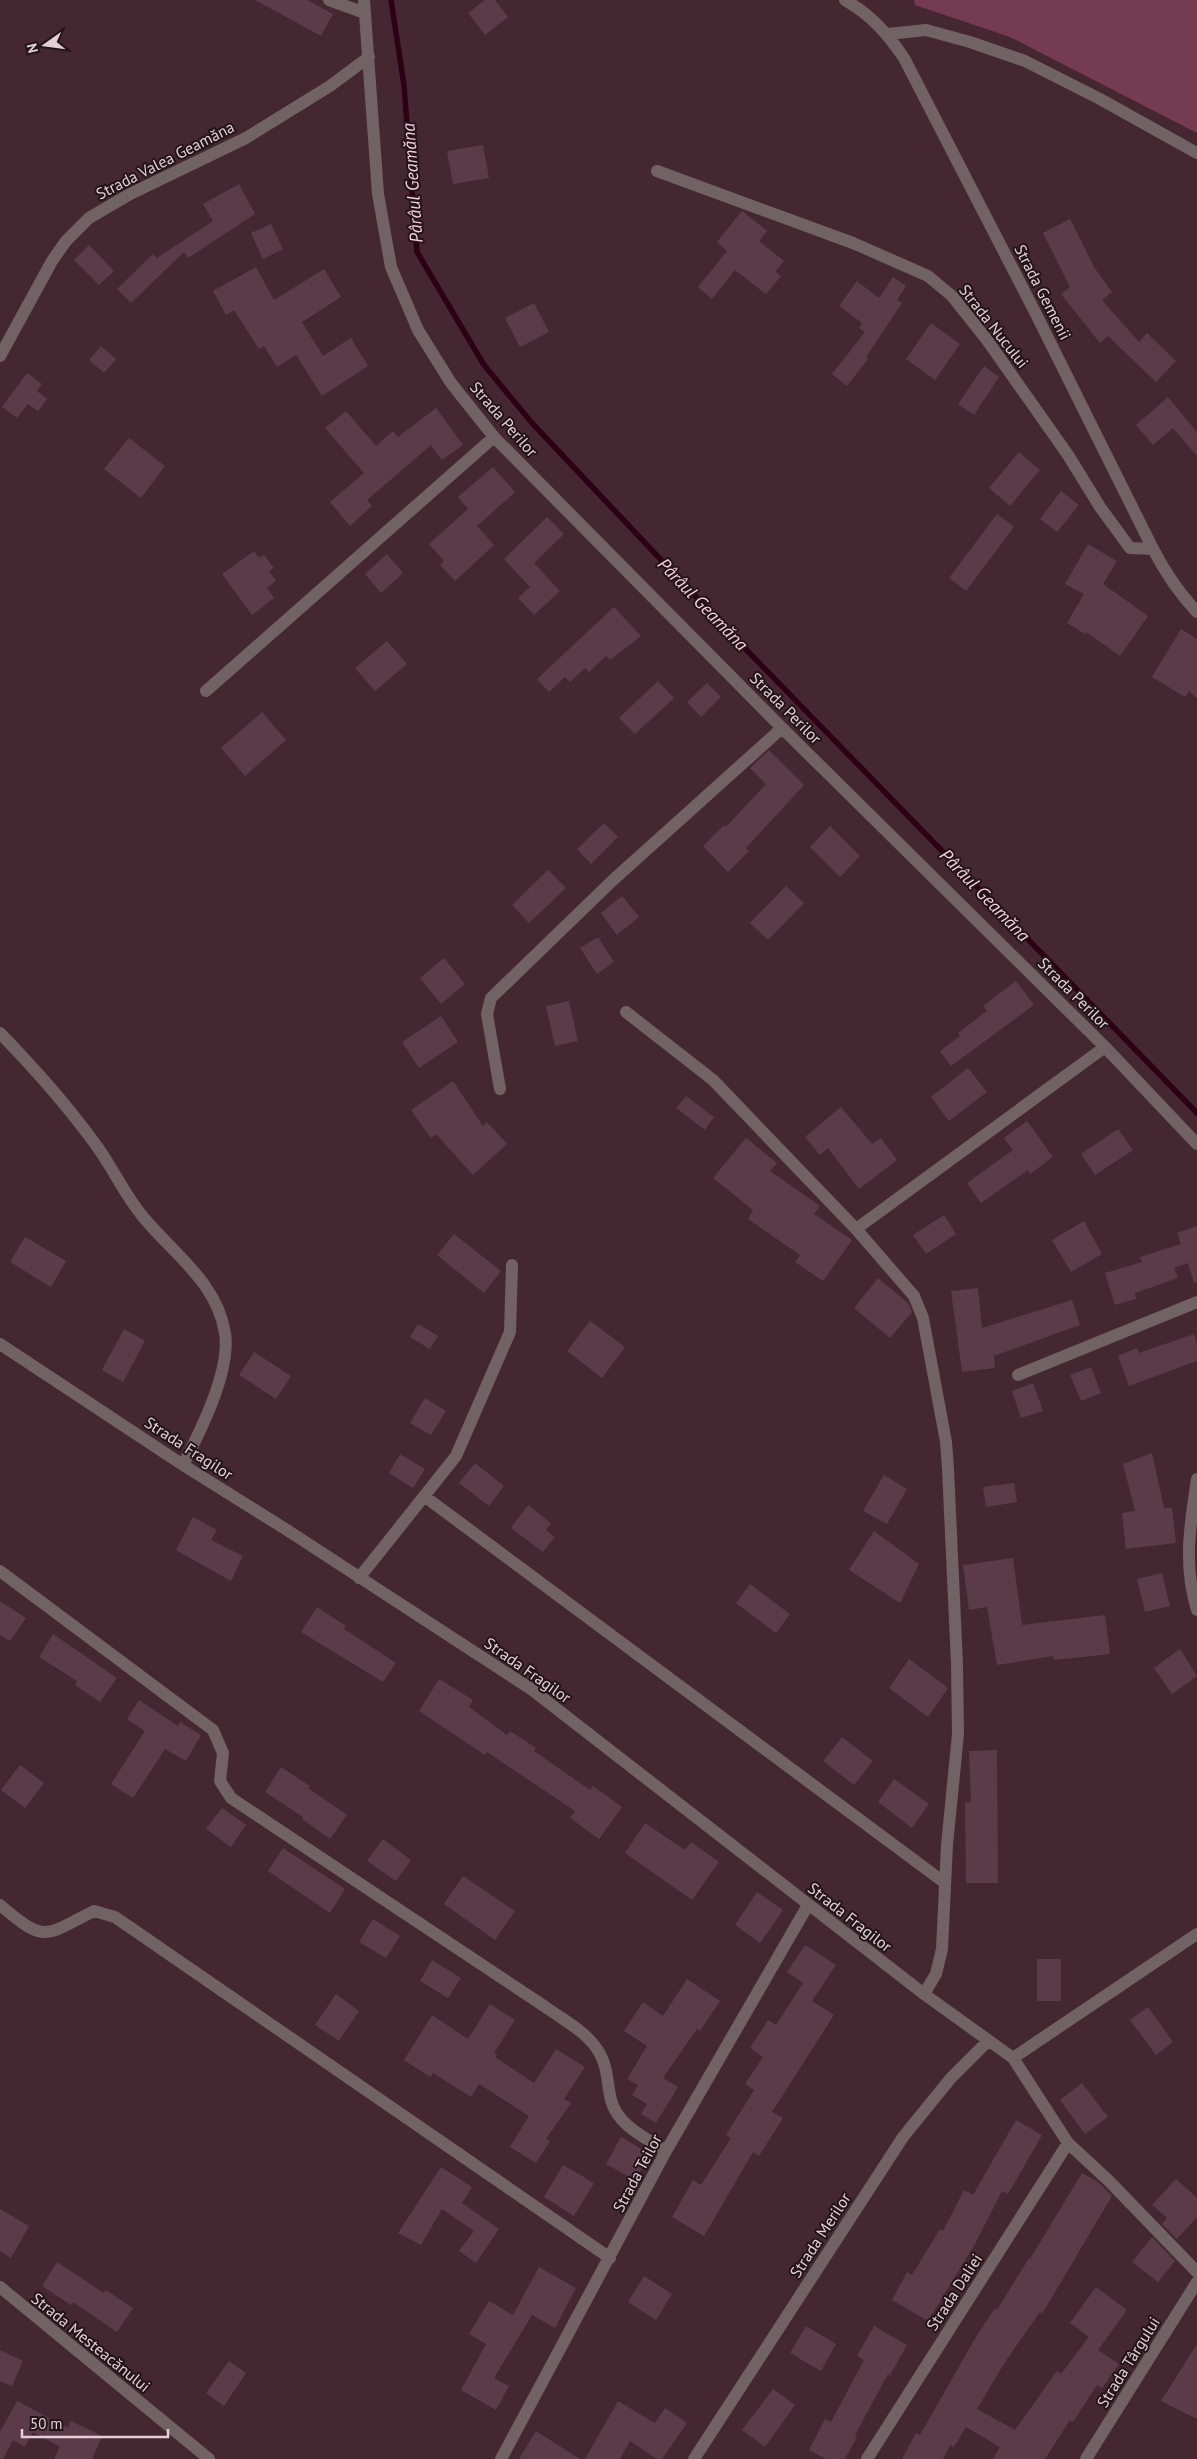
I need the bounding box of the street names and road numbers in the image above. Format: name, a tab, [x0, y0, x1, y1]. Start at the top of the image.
street label: Strada Valea Geamăna	[93, 117, 237, 203]
street label: Strada Gemenii	[1010, 241, 1076, 343]
street label: Strada Nucului	[955, 280, 1033, 372]
street label: Strada Perilor	[466, 377, 542, 461]
street label: Strada Perilor	[746, 668, 826, 748]
street label: Strada Perilor	[1034, 953, 1114, 1033]
street label: Strada Fragilor	[141, 1412, 237, 1484]
street label: Strada Fragilor	[481, 1633, 576, 1708]
street label: Strada Fragilor	[804, 1878, 897, 1956]
street label: Strada Teilor	[608, 2130, 666, 2215]
street label: Strada Merilor	[785, 2188, 855, 2281]
street label: Strada Daliei	[922, 2250, 986, 2334]
street label: Strada Mesteacănului	[28, 2288, 154, 2396]
street label: Strada Târgului	[1092, 2313, 1164, 2411]

